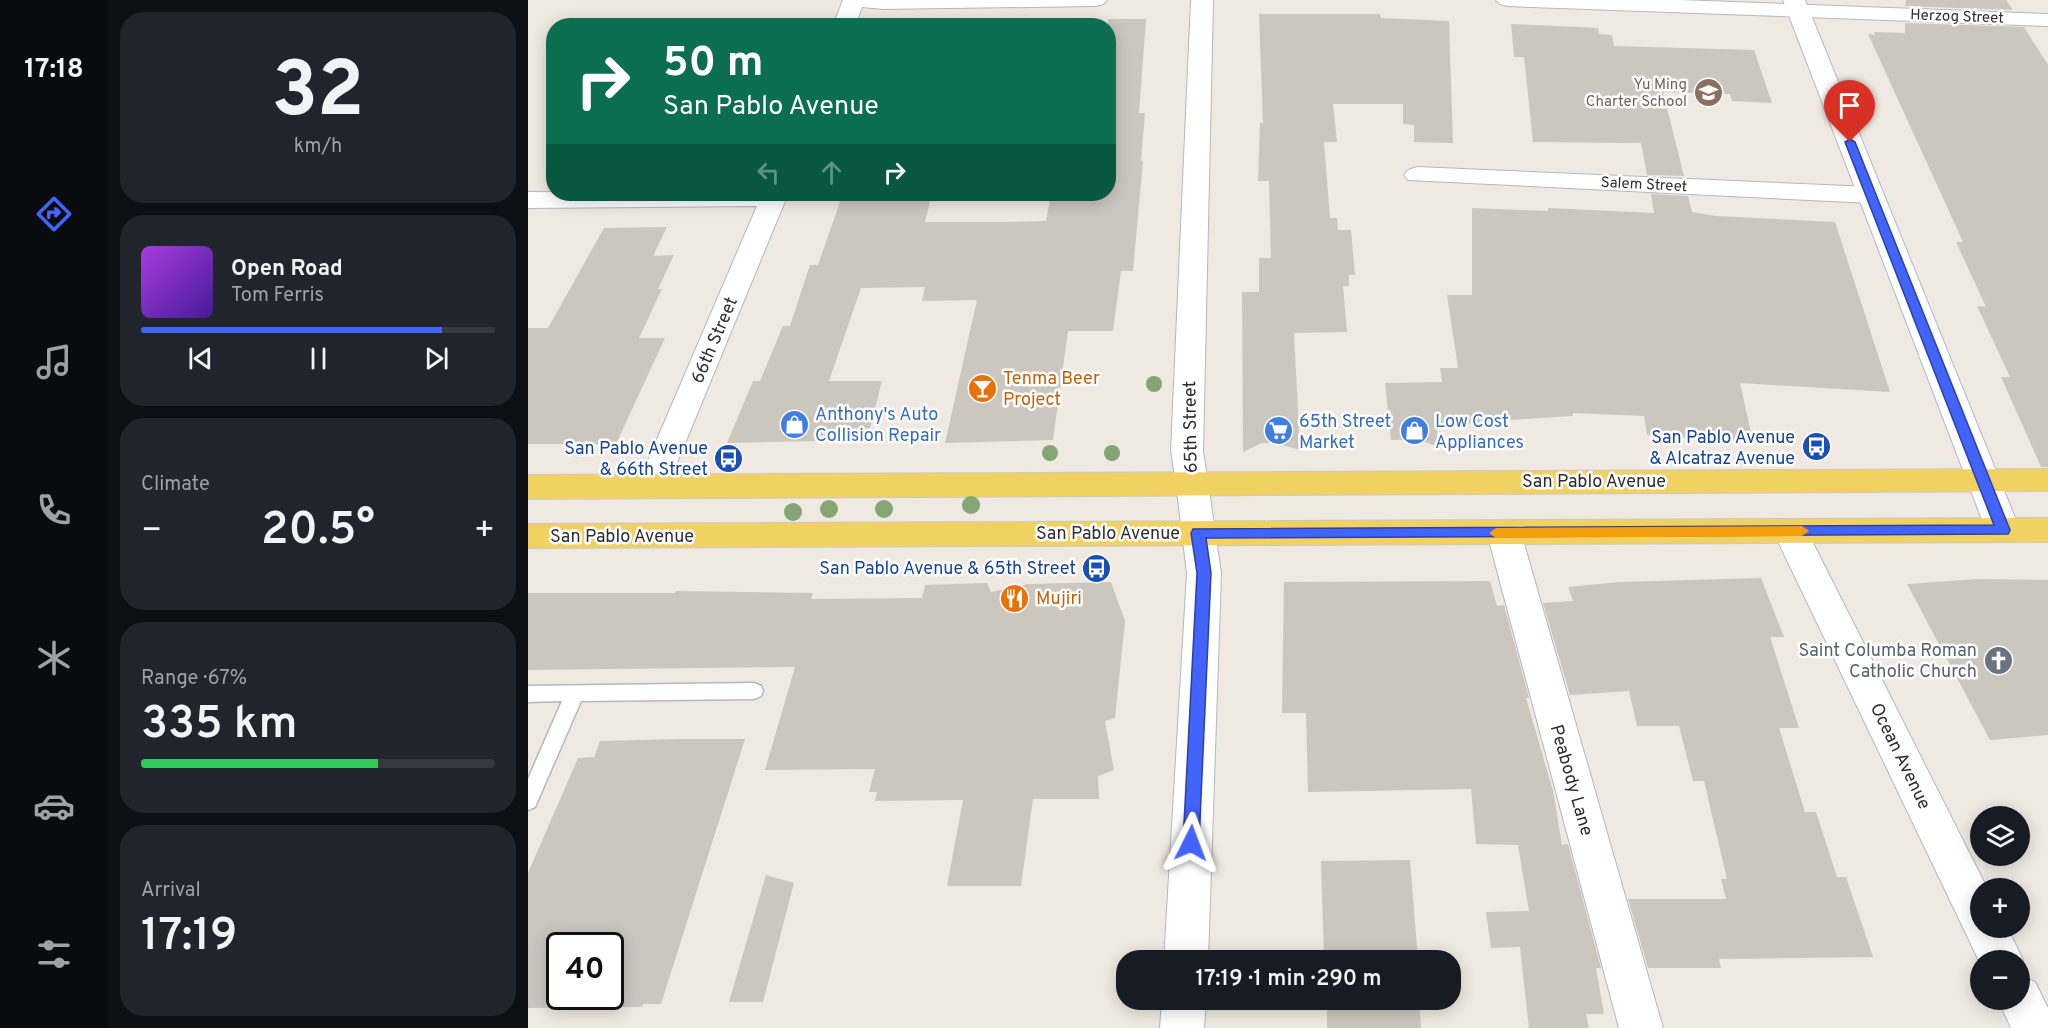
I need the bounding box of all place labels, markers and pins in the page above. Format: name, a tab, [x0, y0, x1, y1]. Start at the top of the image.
place label: Yu Ming Charter School	[1586, 76, 1687, 112]
school or university icon: Yu Ming Charter School	[1692, 77, 1724, 109]
pin	[1824, 80, 1875, 142]
place label: Tenma Beer Project	[1003, 368, 1100, 412]
bar icon: Tenma Beer Project	[966, 372, 998, 404]
place label: Anthony's Auto Collision Repair	[815, 404, 941, 448]
shop icon: Anthony's Auto Collision Repair	[778, 408, 810, 440]
place label: 65th Street Market	[1299, 411, 1391, 455]
place label: Low Cost Appliances	[1435, 411, 1524, 455]
supermarket icon: 65th Street Market	[1262, 415, 1294, 447]
shop icon: Low Cost Appliances	[1398, 415, 1430, 447]
place label: San Pablo Avenue & Alcatraz Avenue	[1649, 427, 1795, 471]
bus stop icon: San Pablo Avenue & Alcatraz Avenue	[1800, 431, 1832, 463]
place label: San Pablo Avenue & 66th Street	[564, 438, 708, 482]
bus stop icon: San Pablo Avenue & 66th Street	[713, 442, 745, 474]
bus stop icon: San Pablo Avenue & 65th Street	[1081, 552, 1113, 584]
place label: San Pablo Avenue & 65th Street	[819, 558, 1076, 581]
restaurant icon: Mujiri	[999, 582, 1031, 614]
place label: Mujiri	[1036, 588, 1082, 611]
place label: Saint Columba Roman Catholic Church	[1799, 640, 1977, 684]
church icon: Saint Columba Roman Catholic Church	[1982, 644, 2014, 676]

